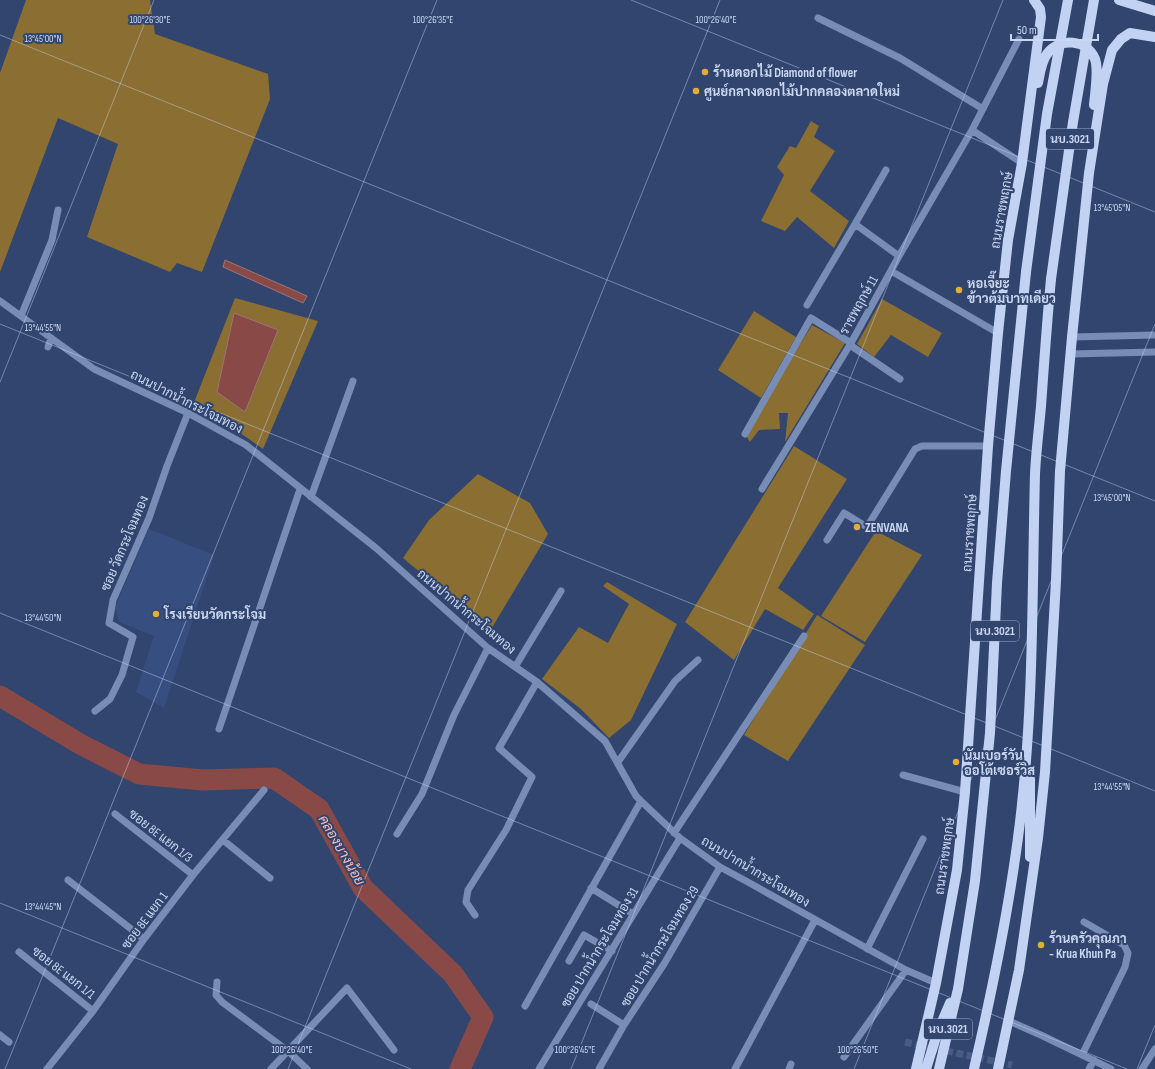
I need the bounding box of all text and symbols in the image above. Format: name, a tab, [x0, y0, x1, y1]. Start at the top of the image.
text: 100°26'30"E	[129, 14, 171, 26]
text: 100°26'35"E	[413, 14, 453, 26]
text: 100°26'40"E	[695, 14, 737, 26]
scale bar	[1011, 16, 1098, 42]
text: 50 m	[1017, 23, 1037, 38]
text: 13°45'00"N	[24, 33, 62, 45]
place label: ร้านดอกไม้ Diamond of flower	[713, 63, 857, 81]
marker: ร้านดอกไม้ Diamond of flower	[700, 67, 710, 77]
place label: ศูนย์กลางดอกไม้ปากคลองตลาดใหม่	[704, 82, 900, 102]
marker: ศูนย์กลางดอกไม้ปากคลองตลาดใหม่	[691, 86, 701, 96]
road number: นบ.3021	[1046, 129, 1094, 149]
street label: ถนนราชพฤกษ์	[985, 170, 1017, 250]
text: 13°45'05"N	[1094, 202, 1130, 214]
place label: หอเจี๊ยะ ข้าวต้มบาทเดียว	[967, 270, 1056, 307]
street label: ราชพฤกษ์ 11	[834, 272, 882, 338]
marker: หอเจี๊ยะ ข้าวต้มบาทเดียว	[954, 285, 964, 295]
text: 13°44'55"N	[25, 322, 61, 334]
street label: ถนนปากน้ำกระโจมทอง	[128, 362, 248, 437]
text: 13°45'00"N	[1093, 492, 1131, 504]
street label: ซอย วัดกระโจมทอง	[97, 493, 152, 594]
street label: ถนนราชพฤกษ์	[957, 493, 981, 572]
place label: ZENVANA	[865, 520, 909, 536]
marker: ZENVANA	[852, 522, 862, 532]
street label: ถนนปากน้ำกระโจมทอง	[414, 562, 522, 658]
place label: โรงเรียนวัดกระโจม	[163, 605, 266, 623]
marker: โรงเรียนวัดกระโจม	[151, 609, 161, 619]
text: 13°44'50"N	[25, 612, 61, 624]
road number: นบ.3021	[971, 621, 1019, 641]
place label: นัมเบอร์วัน ออโต้เซอร์วิส	[964, 746, 1035, 779]
marker: นัมเบอร์วัน ออโต้เซอร์วิส	[951, 757, 961, 767]
text: 13°44'55"N	[1094, 781, 1130, 793]
street label: ซอย 8E แยก 1/3	[125, 806, 196, 866]
water label: คลองบางน้อย	[315, 812, 369, 888]
street label: ถนนราชพฤกษ์	[930, 816, 958, 896]
street label: ถนนปากน้ำกระโจมทอง	[698, 829, 815, 911]
street label: ซอย ปากน้ำกระโจมทอง 29	[613, 880, 702, 1010]
street label: ซอย ปากน้ำกระโจมทอง 31	[553, 882, 642, 1010]
street label: ซอย 8E แยก 1	[118, 889, 172, 952]
text: 13°44'45"N	[25, 901, 61, 913]
place label: ร้านครัวคุณภา - Krua Khun Pa	[1049, 930, 1127, 962]
marker: ร้านครัวคุณภา - Krua Khun Pa	[1036, 940, 1046, 950]
street label: ซอย 8E แยก 1/1	[29, 943, 99, 1003]
road number: นบ.3021	[924, 1019, 972, 1039]
text: 100°26'40"E	[271, 1044, 313, 1056]
text: 100°26'45"E	[555, 1044, 595, 1056]
text: 100°26'50"E	[838, 1044, 878, 1056]

